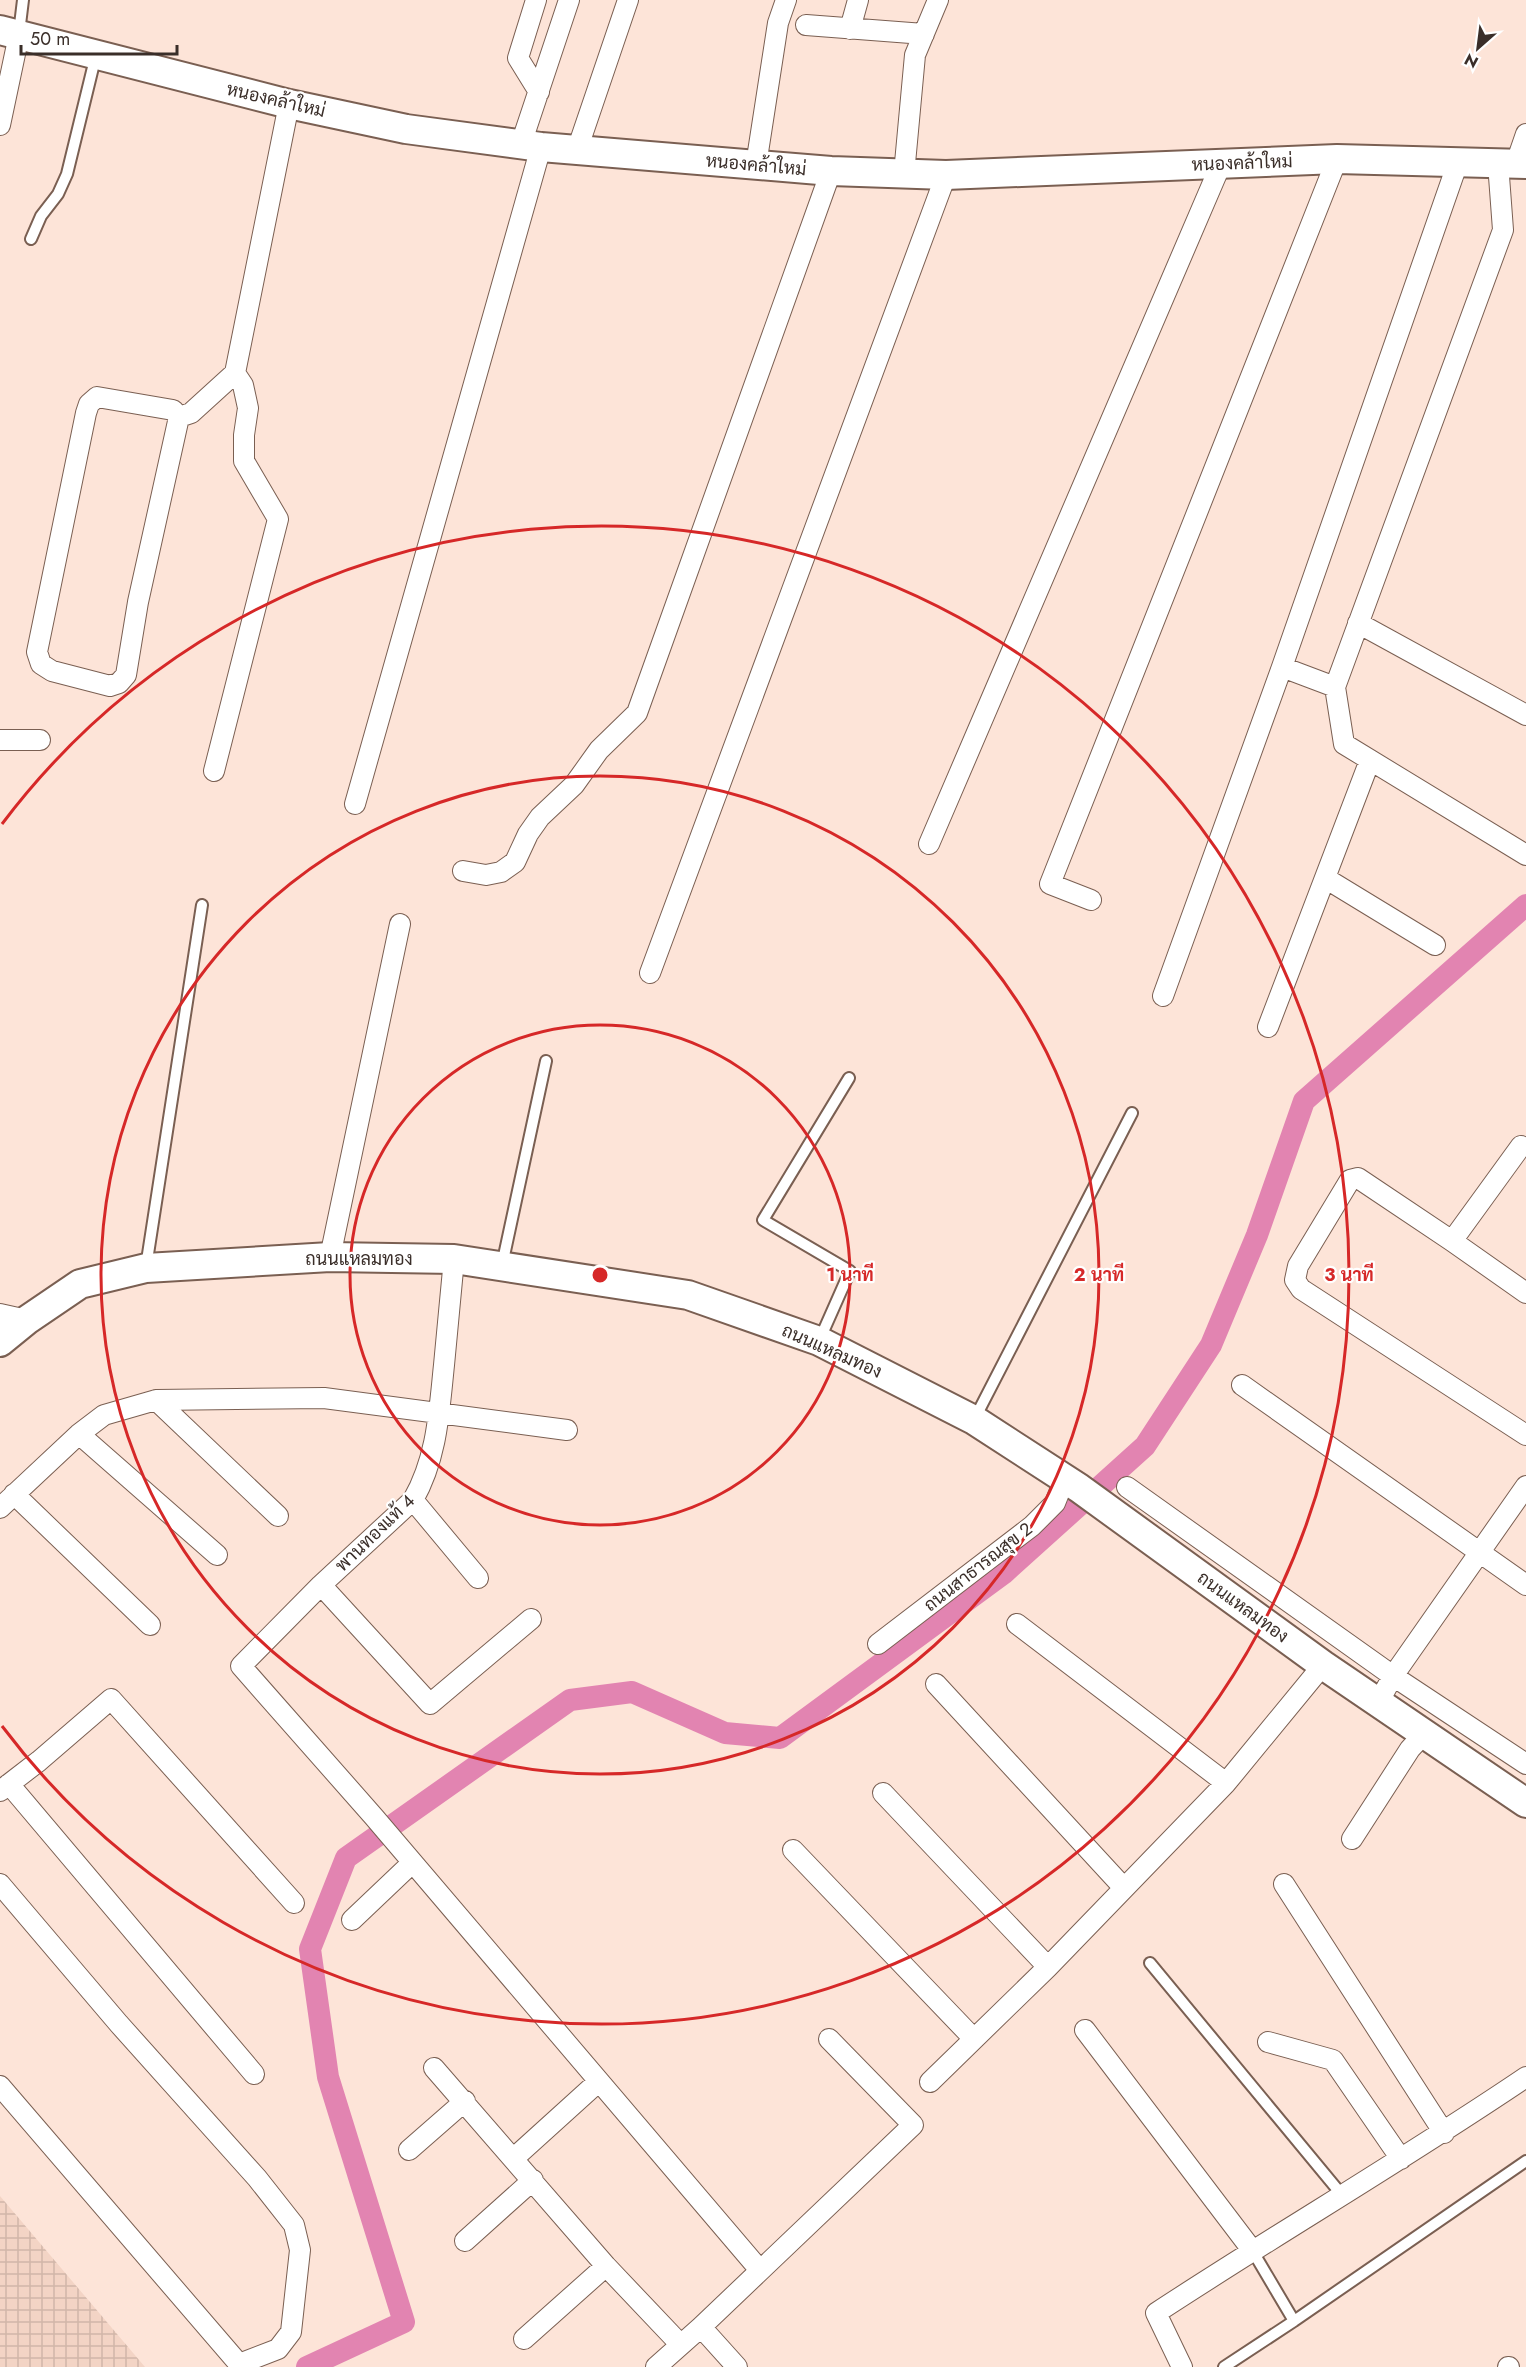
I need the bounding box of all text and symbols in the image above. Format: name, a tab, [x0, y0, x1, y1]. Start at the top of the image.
scale bar	[21, 18, 177, 56]
north arrow	[1448, 18, 1508, 78]
text: 50 m	[30, 26, 70, 52]
text: N	[1460, 48, 1482, 74]
street label: หนองคล้าใหม่	[224, 76, 328, 124]
street label: หนองคล้าใหม่	[705, 148, 807, 182]
street label: หนองคล้าใหม่	[1191, 148, 1293, 178]
street label: ถนนแหลมทอง	[305, 1246, 413, 1272]
text: 1 นาที	[826, 1262, 874, 1288]
text: 2 นาที	[1074, 1262, 1124, 1288]
text: 3 นาที	[1324, 1262, 1374, 1288]
centre of rings	[590, 1265, 610, 1285]
street label: ถนนแหลมทอง	[778, 1317, 886, 1385]
street label: พานทองแท้ 4	[329, 1488, 421, 1578]
street label: ถนนสาธารณสุข 2	[918, 1516, 1038, 1618]
street label: ถนนแหลมทอง	[1192, 1565, 1294, 1649]

